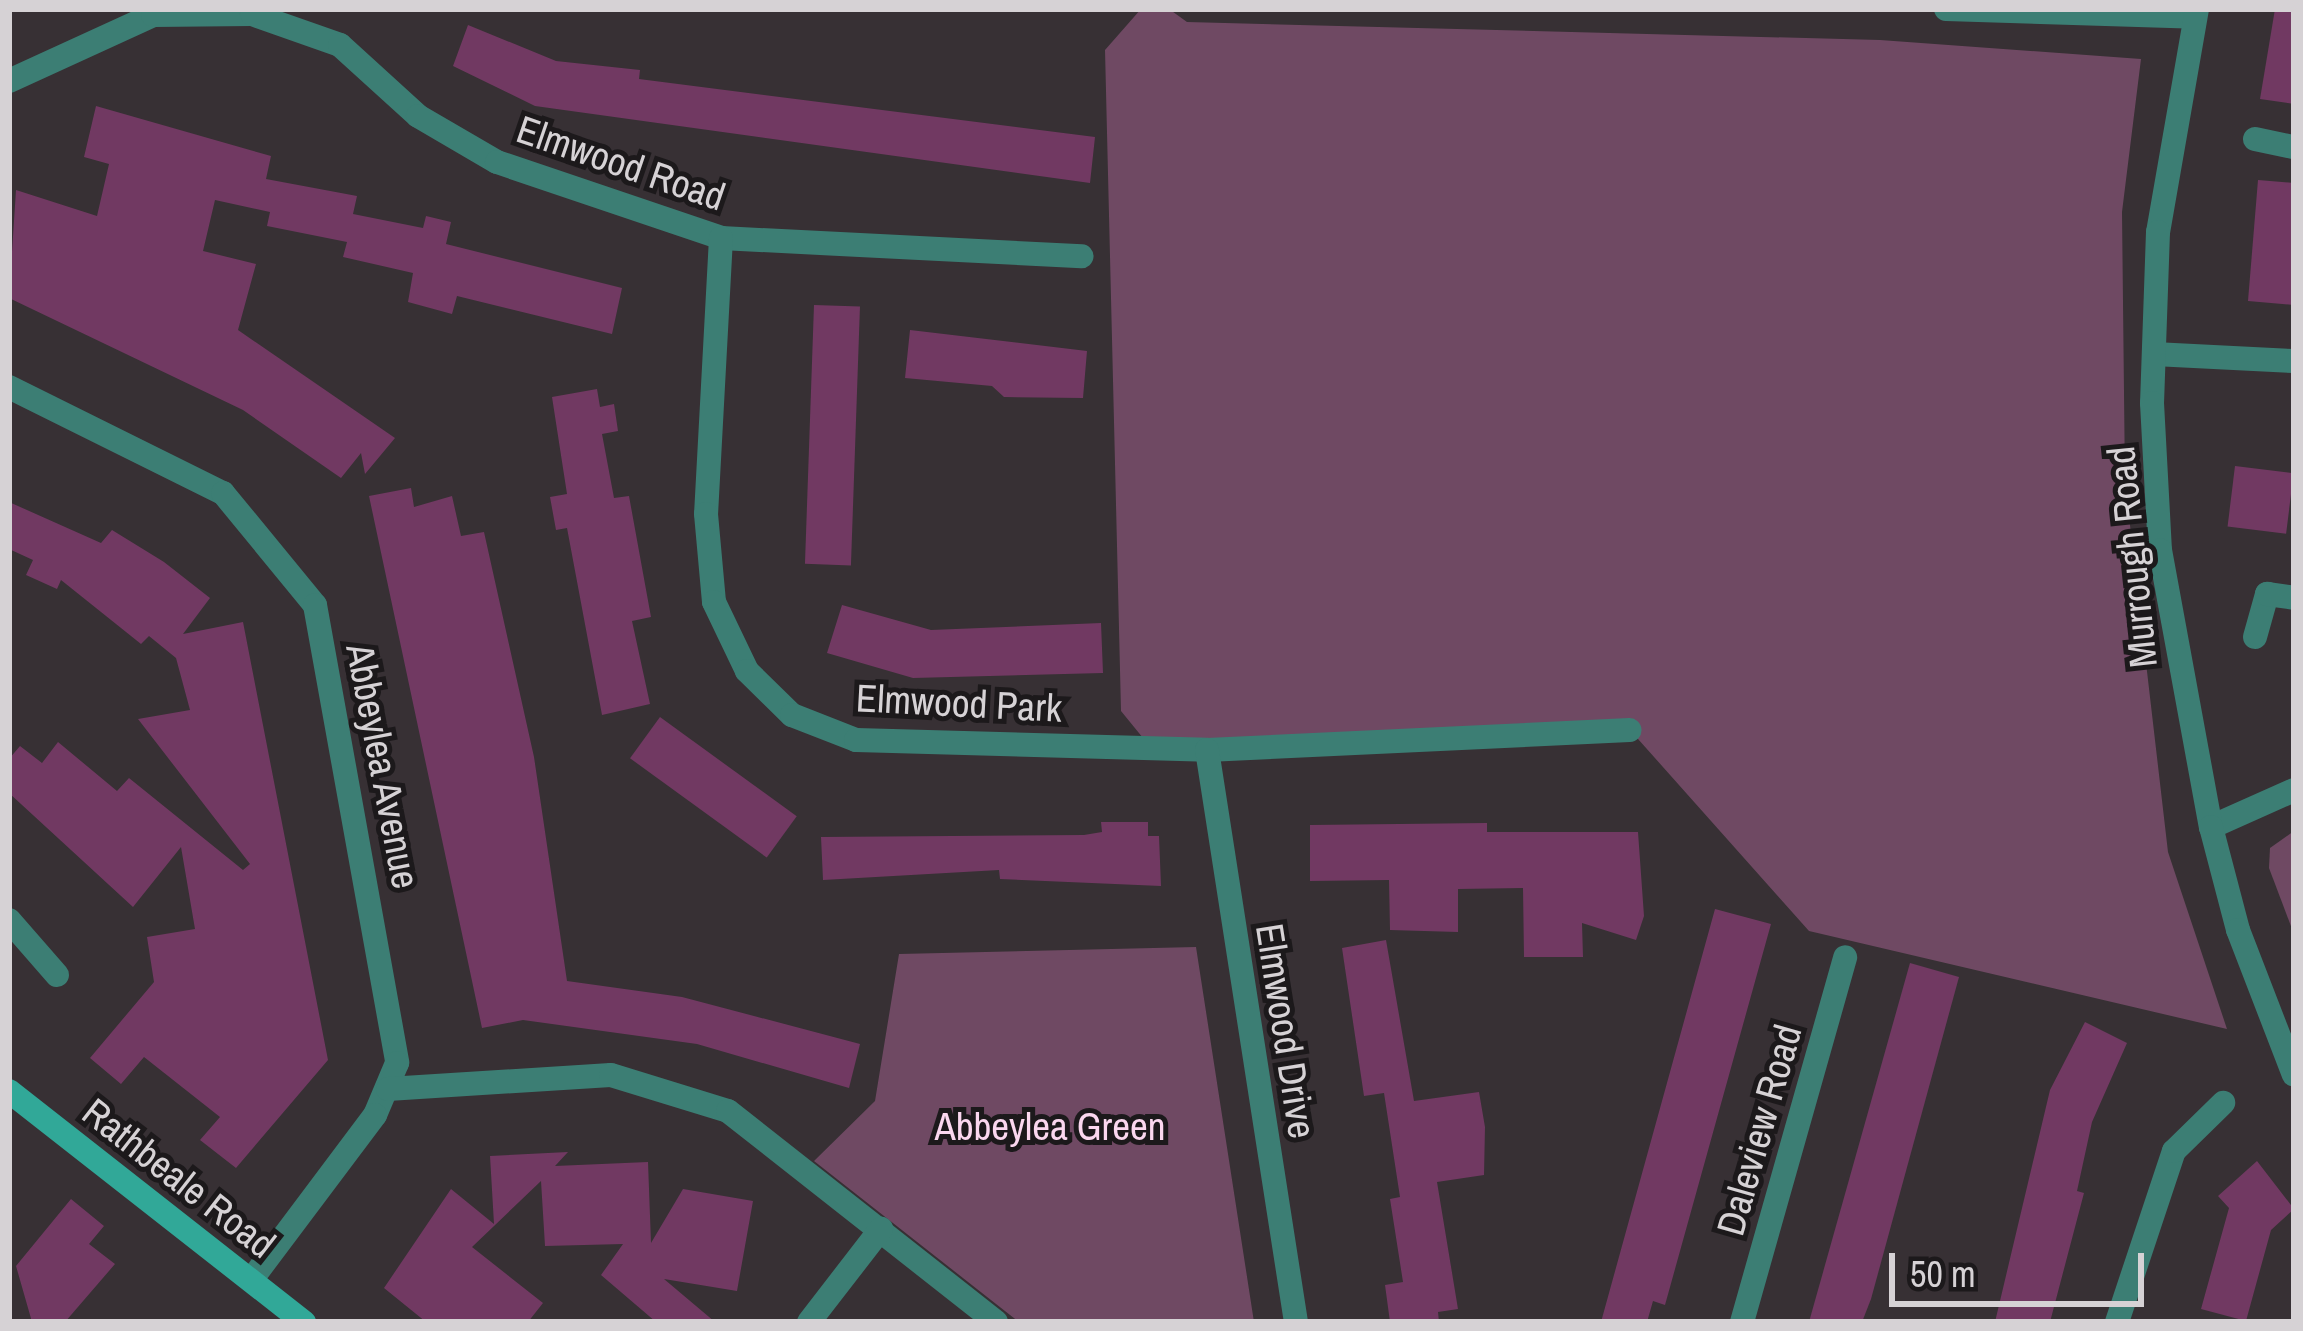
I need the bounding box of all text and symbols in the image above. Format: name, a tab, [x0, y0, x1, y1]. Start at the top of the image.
street label: Elmwood Road	[511, 106, 731, 220]
street label: Murrough Road	[2097, 444, 2167, 670]
street label: Abbeylea Avenue	[336, 639, 430, 893]
street label: Elmwood Park	[855, 674, 1063, 732]
street label: Elmwood Drive	[1246, 920, 1326, 1142]
street label: Daleview Road	[1707, 1019, 1811, 1241]
street label: Rathbeale Road	[74, 1088, 284, 1268]
park label: Abbeylea Green	[934, 1103, 1166, 1149]
scale bar	[1895, 1229, 2150, 1303]
text: 50 m	[1910, 1250, 1976, 1298]

